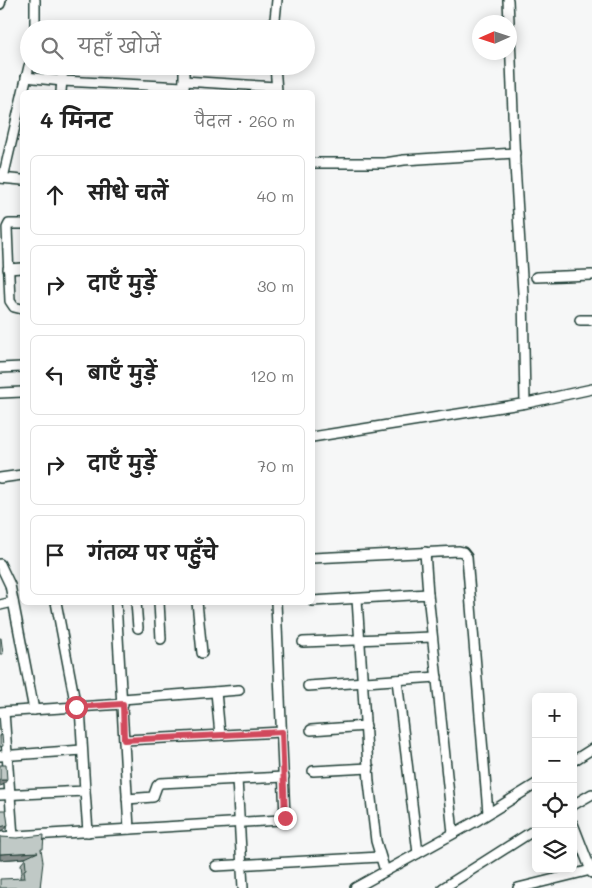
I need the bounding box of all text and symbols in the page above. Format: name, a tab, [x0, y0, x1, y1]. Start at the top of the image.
north arrow	[472, 15, 517, 60]
search box	[20, 20, 315, 75]
text: यहाँ खोजें	[78, 33, 161, 58]
icon: search	[38, 34, 66, 62]
text: 4 मिनट	[40, 106, 112, 133]
text: पैदल · 260 m	[194, 110, 295, 131]
text: सीधे चलें	[88, 180, 168, 205]
icon: ahead	[41, 181, 69, 209]
text: 40 m	[257, 185, 294, 206]
text: दाएँ मुड़ें	[88, 270, 156, 295]
icon: right	[41, 271, 69, 299]
text: 30 m	[257, 275, 294, 296]
text: बाएँ मुड़ें	[88, 360, 157, 385]
icon: left	[41, 361, 69, 389]
text: 120 m	[250, 365, 294, 386]
text: दाएँ मुड़ें	[88, 450, 156, 475]
icon: right	[41, 451, 69, 479]
text: 70 m	[257, 455, 294, 476]
text: गंतव्य पर पहुँचे	[88, 540, 217, 565]
icon: arrive	[41, 541, 69, 569]
map controls	[532, 693, 577, 873]
button: +	[532, 693, 577, 738]
route start	[65, 696, 88, 719]
button: −	[532, 738, 577, 783]
button: locate	[532, 783, 577, 828]
route end	[274, 807, 297, 830]
button: layers	[532, 828, 577, 873]

